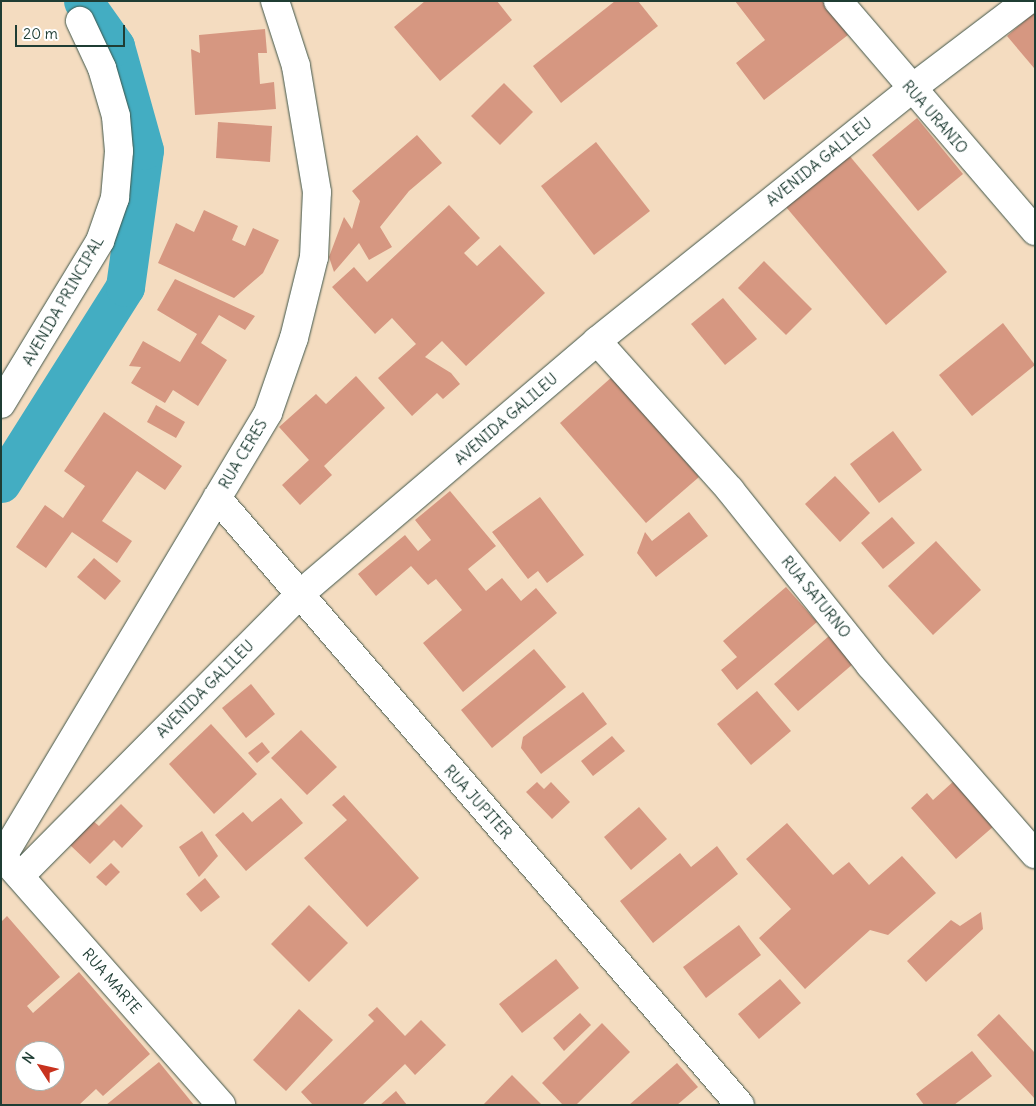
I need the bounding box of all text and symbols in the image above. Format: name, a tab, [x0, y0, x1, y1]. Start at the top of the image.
scale bar	[18, 15, 128, 47]
text: 20 m	[23, 24, 58, 43]
street label: RUA URANIO	[898, 77, 972, 157]
street label: AVENIDA GALILEU	[763, 114, 875, 210]
street label: AVENIDA PRINCIPAL	[19, 233, 107, 369]
street label: AVENIDA GALILEU	[451, 369, 561, 469]
street label: RUA CERES	[215, 416, 271, 492]
street label: RUA SATURNO	[778, 553, 854, 641]
street label: AVENIDA GALILEU	[153, 637, 257, 741]
street label: RUA JUPITER	[440, 762, 516, 842]
street label: RUA MARTE	[79, 945, 145, 1017]
north arrow	[15, 1041, 65, 1091]
text: N	[18, 1049, 39, 1067]

